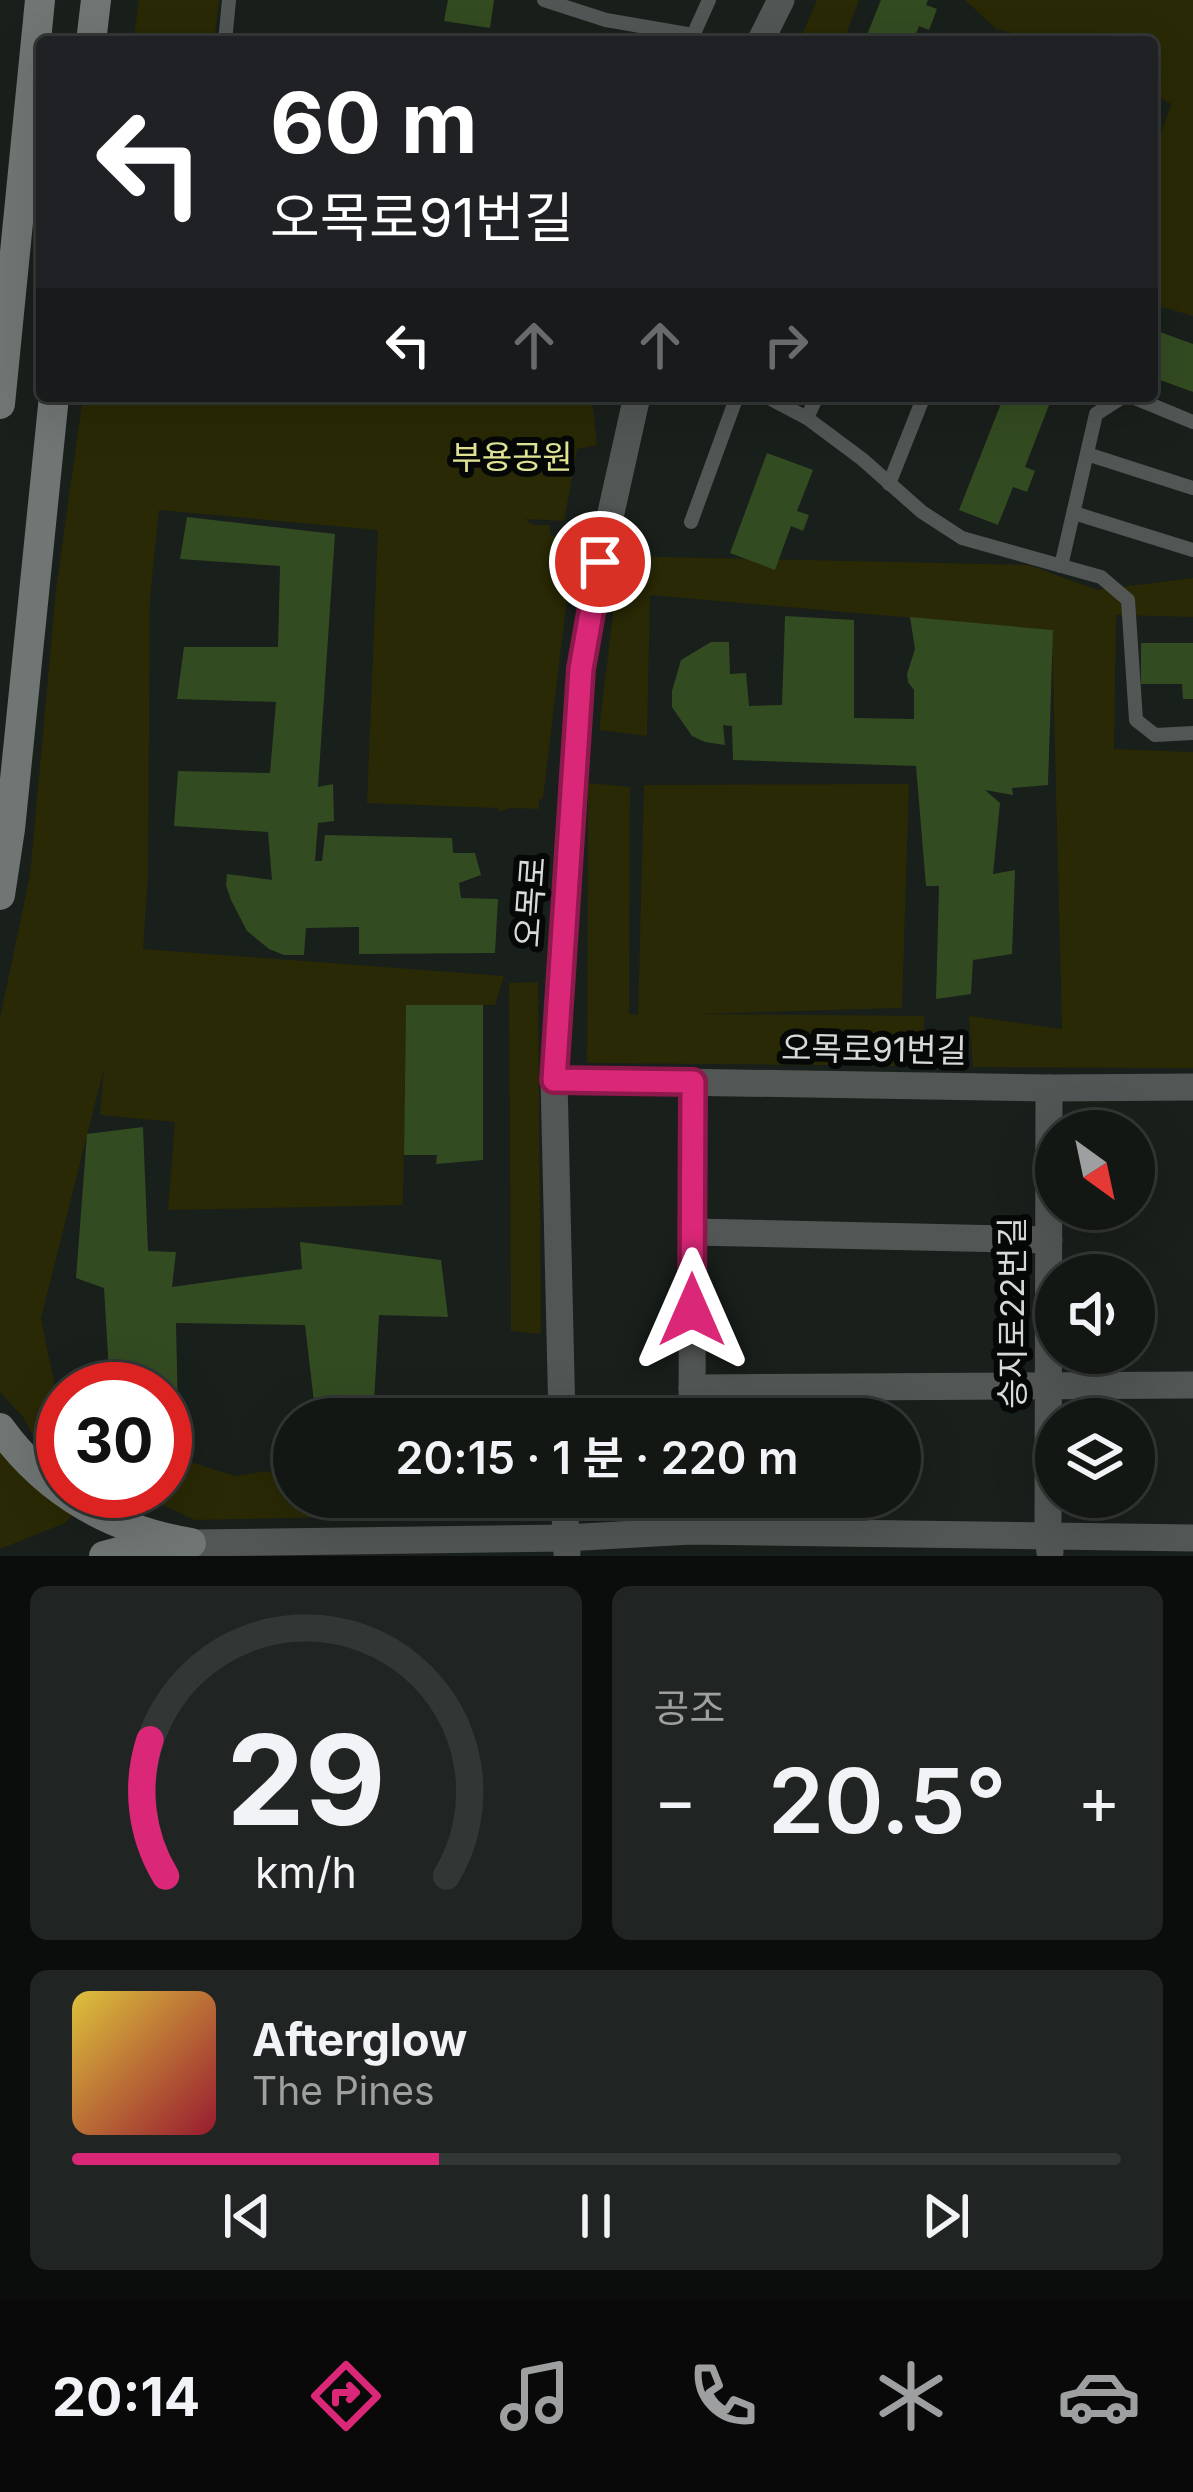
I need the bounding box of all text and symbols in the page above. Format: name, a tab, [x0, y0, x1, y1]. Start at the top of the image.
text: 60 m	[270, 72, 478, 173]
icon: left	[72, 84, 228, 240]
text: 오목로91번길	[270, 185, 574, 250]
icon: left	[375, 312, 441, 378]
icon: ahead	[501, 312, 567, 378]
icon: ahead	[627, 312, 693, 378]
icon: right	[753, 312, 819, 378]
park label: 부용공원	[451, 437, 573, 477]
pin	[549, 511, 651, 613]
icon: arrive	[567, 529, 633, 595]
street label: 오목로	[507, 855, 553, 949]
street label: 오목로91번길	[781, 1027, 967, 1071]
north arrow	[1035, 1110, 1155, 1230]
map controls	[1035, 1110, 1155, 1518]
street label: 승지로22번길	[992, 1217, 1032, 1409]
position arrow	[629, 1247, 755, 1373]
button: sound	[1035, 1254, 1155, 1374]
speed limit sign: 30	[36, 1362, 192, 1518]
button: layers	[1035, 1398, 1155, 1518]
text: 20:15 · 1 분 · 220 m	[396, 1430, 798, 1485]
text: 공조	[654, 1684, 725, 1731]
text: 29	[226, 1704, 386, 1855]
text: 20.5°	[768, 1746, 1006, 1855]
text: −	[654, 1760, 697, 1840]
text: +	[1077, 1760, 1121, 1840]
text: km/h	[255, 1846, 357, 1898]
text: Afterglow	[252, 2012, 467, 2067]
text: The Pines	[252, 2067, 435, 2114]
icon: previous	[214, 2183, 280, 2249]
icon: pause	[563, 2183, 629, 2249]
icon: next	[913, 2183, 979, 2249]
icon: directions	[304, 2354, 388, 2438]
icon: music	[493, 2354, 577, 2438]
icon: phone	[681, 2354, 765, 2438]
icon: climate	[869, 2354, 953, 2438]
icon: car	[1057, 2354, 1141, 2438]
text: 20:14	[52, 2364, 200, 2429]

